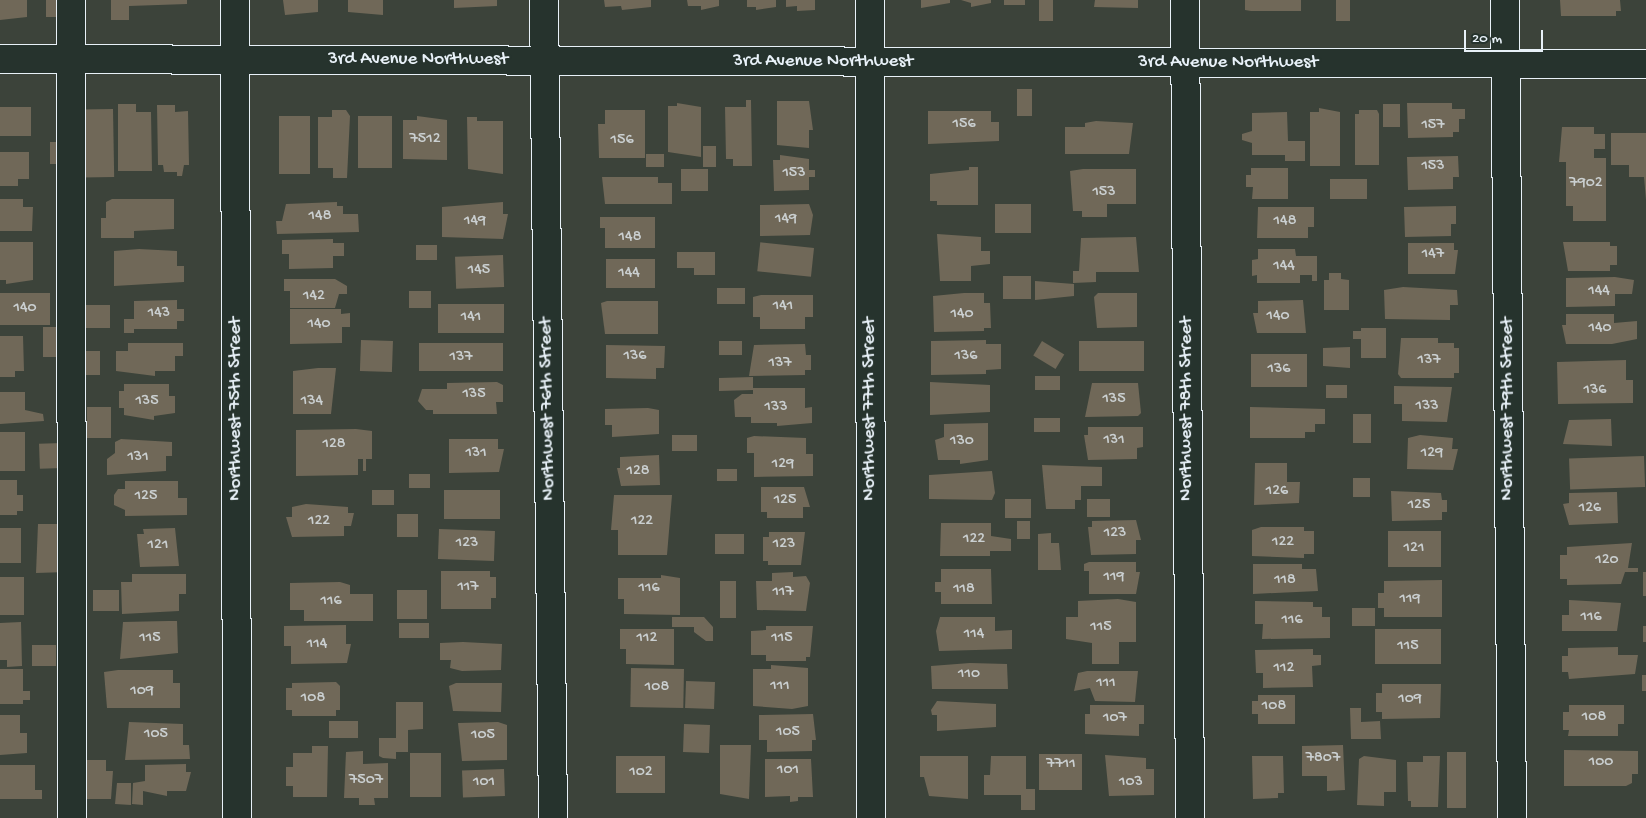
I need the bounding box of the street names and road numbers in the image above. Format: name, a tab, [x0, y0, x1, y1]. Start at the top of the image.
street label: 3rd Avenue Northwest	[328, 49, 508, 71]
street label: 3rd Avenue Northwest	[733, 51, 913, 73]
street label: 3rd Avenue Northwest	[1138, 52, 1318, 74]
street label: Northwest 75th Street	[225, 317, 247, 501]
street label: Northwest 76th Street	[535, 317, 561, 501]
street label: Northwest 77th Street	[859, 317, 881, 501]
street label: Northwest 78th Street	[1176, 317, 1198, 501]
street label: Northwest 79th Street	[1497, 317, 1519, 501]

